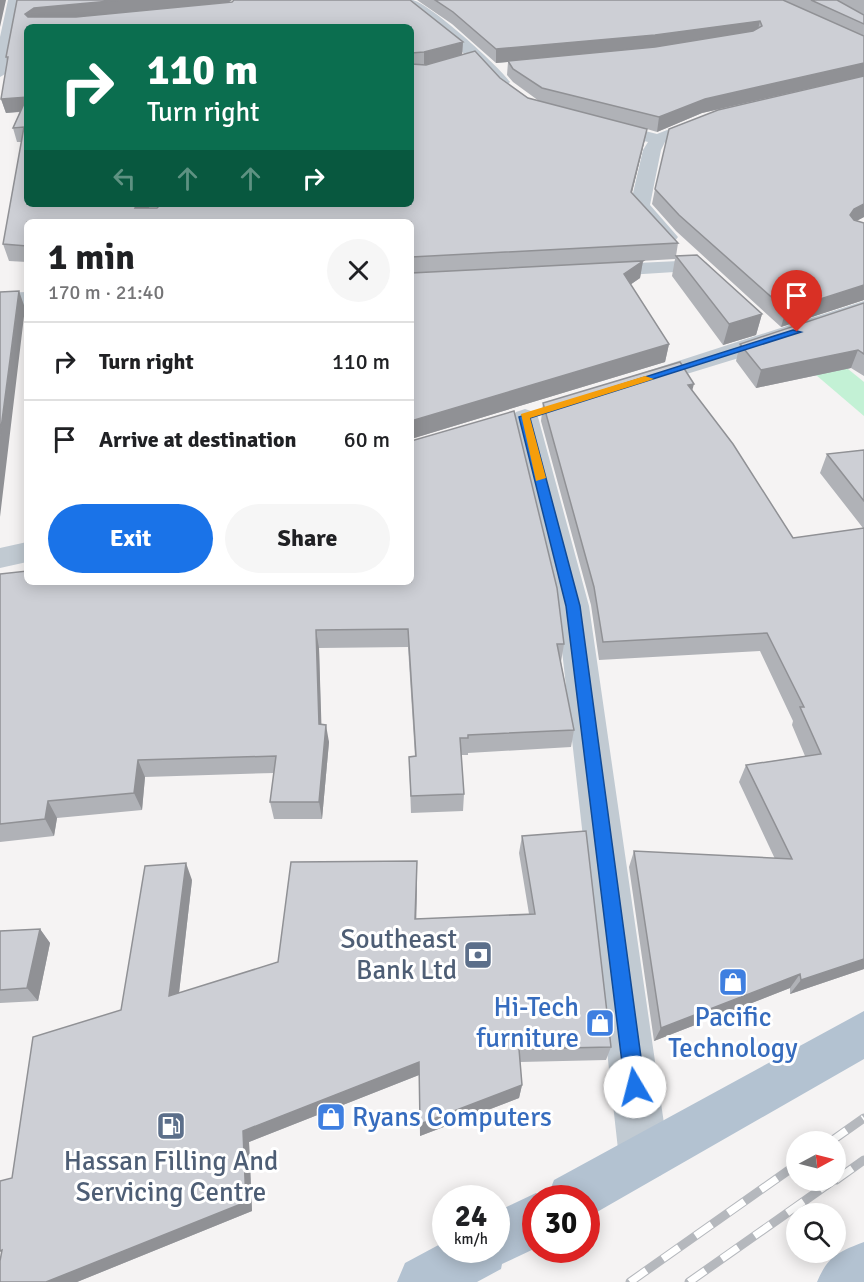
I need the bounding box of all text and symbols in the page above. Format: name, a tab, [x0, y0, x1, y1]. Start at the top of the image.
text: 110 m	[147, 45, 258, 96]
icon: right	[48, 48, 126, 126]
text: Turn right	[147, 96, 260, 129]
icon: left	[108, 162, 141, 195]
icon: ahead	[171, 162, 204, 195]
icon: ahead	[234, 162, 267, 195]
icon: right	[297, 162, 330, 195]
text: 1 min	[48, 235, 135, 280]
button: close	[327, 239, 390, 302]
pin	[771, 270, 822, 332]
icon: arrive	[780, 279, 813, 312]
text: 170 m · 21:40	[48, 280, 164, 305]
icon: right	[48, 345, 81, 378]
text: Turn right	[99, 348, 194, 375]
text: 110 m	[332, 348, 390, 375]
icon: arrive	[48, 423, 81, 456]
text: Arrive at destination	[99, 426, 296, 453]
text: 60 m	[344, 426, 390, 453]
button: Exit	[48, 504, 213, 573]
button: Share	[225, 504, 390, 573]
place label: Southeast Bank Ltd	[341, 923, 457, 987]
bank icon: Southeast Bank Ltd	[462, 939, 494, 971]
shop icon: Pacific Technology	[717, 966, 749, 998]
place label: Hi-Tech furniture	[476, 991, 579, 1055]
place label: Pacific Technology	[668, 1001, 798, 1065]
shop icon: Hi-Tech furniture	[584, 1007, 616, 1039]
position arrow	[603, 1055, 667, 1119]
shop icon: Ryans Computers	[315, 1101, 347, 1133]
place label: Ryans Computers	[352, 1101, 552, 1134]
fuel station icon: Hassan Filling And Servicing Centre	[155, 1110, 187, 1142]
north arrow	[786, 1131, 846, 1191]
map controls	[786, 1131, 846, 1263]
place label: Hassan Filling And Servicing Centre	[64, 1145, 278, 1209]
speed limit sign: 30	[522, 1185, 600, 1263]
text: 24	[455, 1198, 487, 1235]
button: search	[786, 1203, 846, 1263]
text: km/h	[454, 1230, 488, 1248]

